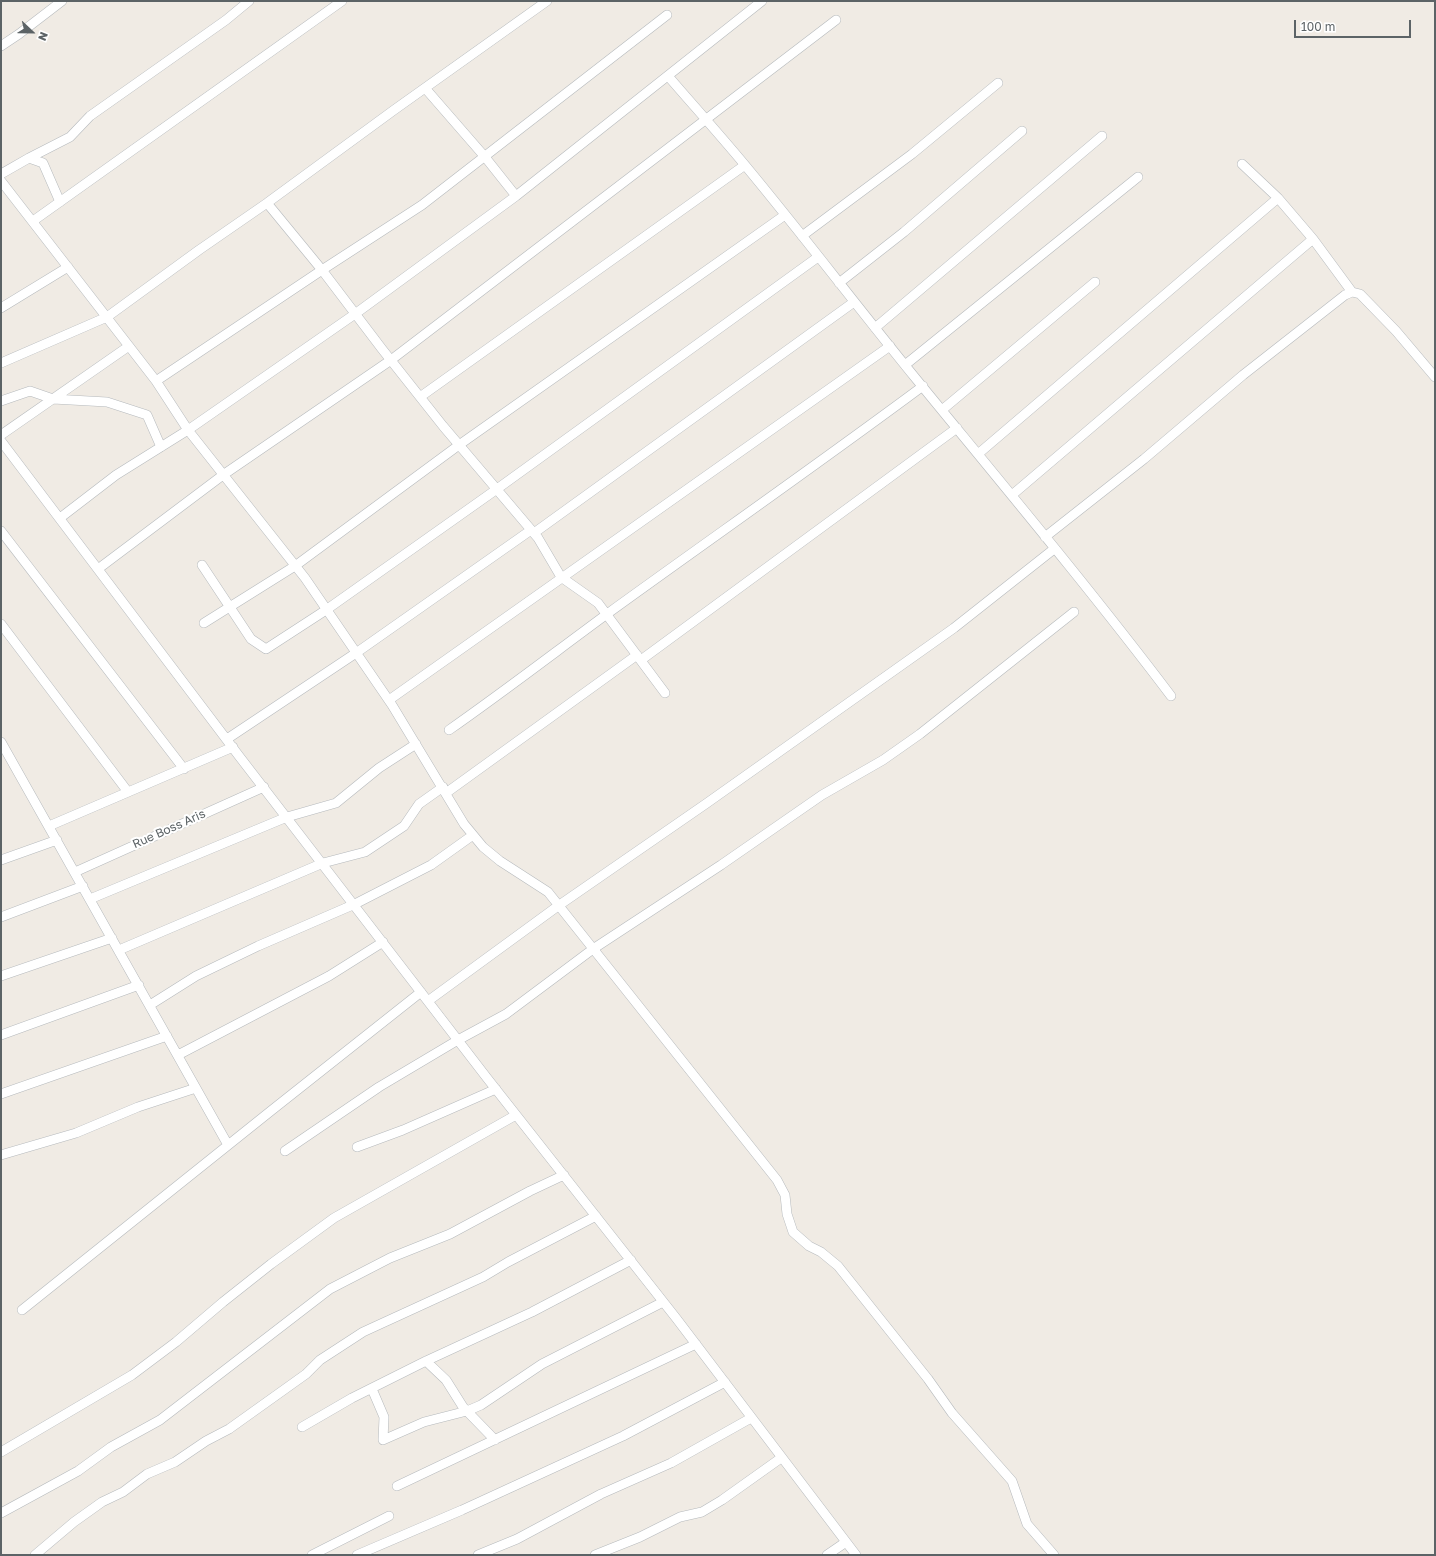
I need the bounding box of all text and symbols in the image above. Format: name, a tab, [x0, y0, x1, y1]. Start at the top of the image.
north arrow	[12, 12, 52, 52]
scale bar	[1296, 12, 1413, 38]
text: 100 m	[1301, 19, 1335, 34]
text: N	[36, 30, 51, 43]
street label: Rue Boss Aris	[130, 806, 208, 852]

